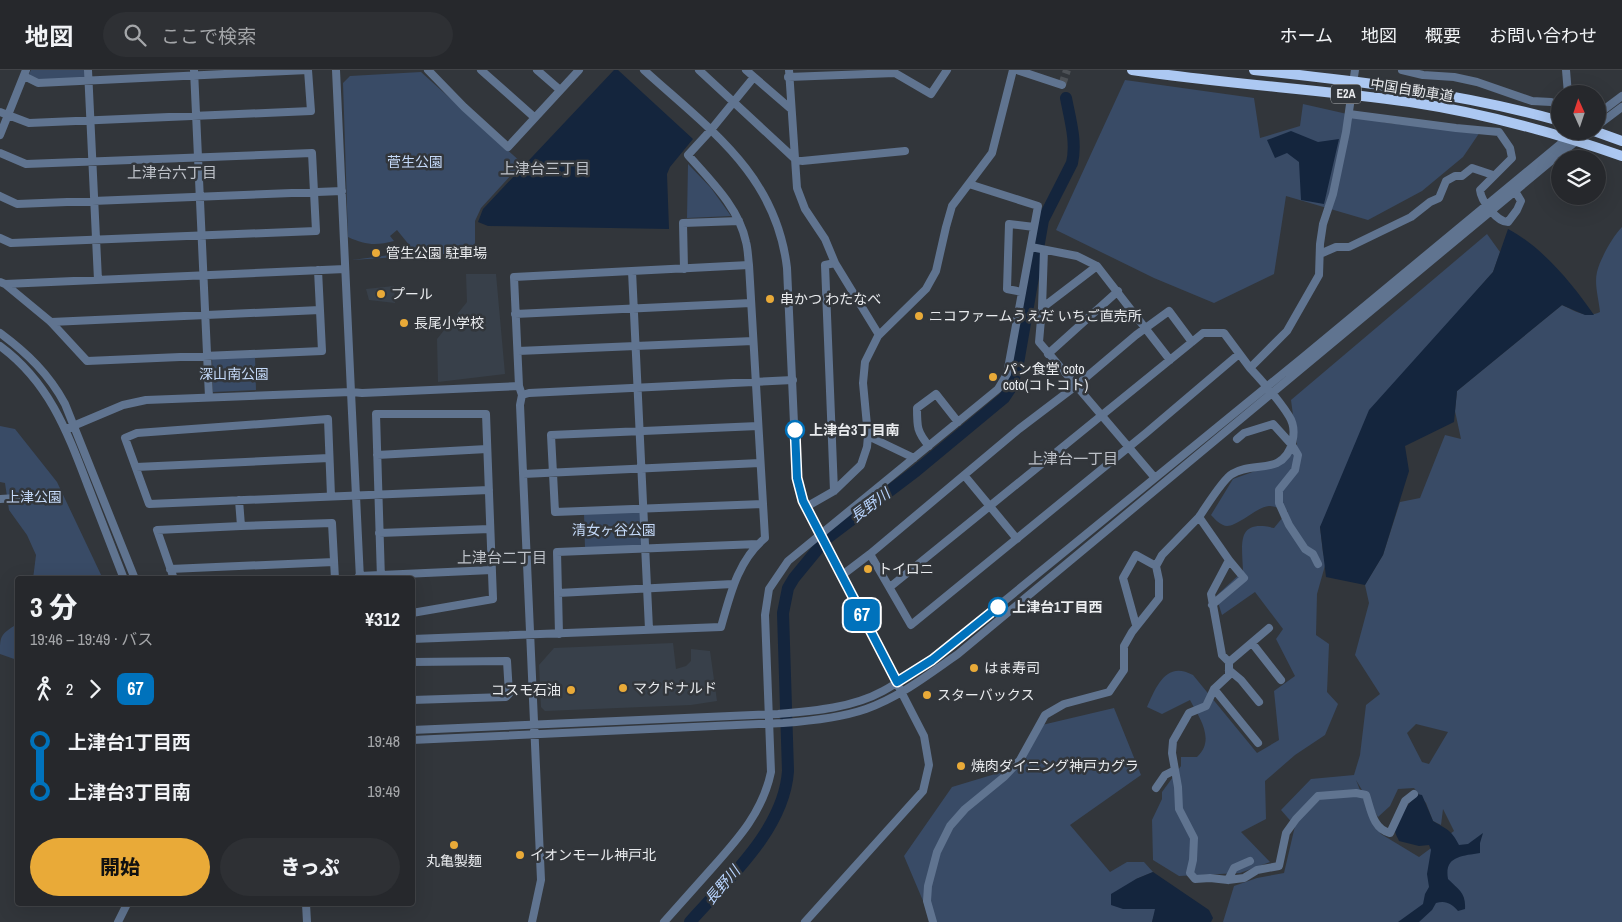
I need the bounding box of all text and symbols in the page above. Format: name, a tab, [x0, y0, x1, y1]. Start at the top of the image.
search box	[103, 12, 453, 57]
text: 地図	[25, 20, 73, 52]
icon: search	[121, 21, 149, 49]
text: ここで検索	[161, 23, 256, 49]
text: ホーム	[1280, 23, 1333, 48]
text: 地図	[1361, 23, 1397, 48]
text: 概要	[1425, 23, 1461, 48]
text: お問い合わせ	[1489, 23, 1597, 48]
street label: 中国自動車道	[1369, 75, 1455, 105]
road number: E2A	[1331, 84, 1361, 104]
north arrow	[1551, 85, 1606, 140]
map controls	[1551, 85, 1606, 205]
button: layers	[1551, 150, 1606, 205]
park label: 菅生公園	[387, 153, 443, 171]
district label: 上津台三丁目	[500, 158, 590, 179]
district label: 上津台六丁目	[127, 162, 217, 183]
place label: 管生公園 駐車場	[386, 244, 487, 262]
marker: 管生公園 駐車場	[370, 247, 382, 259]
place label: プール	[391, 285, 433, 303]
marker: プール	[375, 288, 387, 300]
place label: 串かつ わたなべ	[780, 290, 881, 308]
marker: 串かつ わたなべ	[764, 293, 776, 305]
place label: ニコファームうえだ いちご直売所	[929, 307, 1142, 325]
marker: ニコファームうえだ いちご直売所	[913, 310, 925, 322]
place label: 長尾小学校	[414, 314, 484, 332]
marker: 長尾小学校	[398, 317, 410, 329]
place label: パン食堂 coto coto(コトコト)	[1003, 360, 1089, 394]
park label: 深山南公園	[199, 365, 269, 383]
marker: パン食堂 coto coto(コトコト)	[987, 371, 999, 383]
marker: 上津台3丁目南	[785, 420, 805, 440]
place label: 上津台3丁目南	[809, 421, 899, 439]
district label: 上津台一丁目	[1028, 448, 1118, 469]
water label: 長野川	[846, 482, 896, 527]
park label: 上津公園	[6, 488, 62, 506]
park label: 清女ヶ谷公園	[572, 521, 656, 539]
district label: 上津台二丁目	[457, 547, 547, 568]
place label: トイロニ	[878, 560, 934, 578]
marker: トイロニ	[862, 563, 874, 575]
text: 3 分	[30, 588, 77, 626]
marker: 上津台1丁目西	[988, 597, 1008, 617]
place label: 上津台1丁目西	[1012, 598, 1102, 616]
line badge: 67	[840, 599, 884, 631]
text: 67	[854, 602, 870, 627]
text: ¥312	[365, 606, 400, 632]
text: 19:46 – 19:49 · バス	[30, 628, 153, 650]
place label: はま寿司	[984, 659, 1040, 677]
marker: はま寿司	[968, 662, 980, 674]
icon: walk	[30, 675, 58, 703]
icon: forward	[81, 675, 109, 703]
text: 67	[127, 676, 144, 701]
text: 2	[66, 678, 73, 700]
place label: マクドナルド	[633, 679, 717, 697]
place label: コスモ石油	[491, 681, 561, 699]
marker: マクドナルド	[617, 682, 629, 694]
marker: コスモ石油	[565, 684, 577, 696]
place label: スターバックス	[937, 686, 1034, 704]
marker: スターバックス	[921, 689, 933, 701]
text: 上津台1丁目西	[68, 729, 191, 755]
text: 19:48	[367, 730, 400, 752]
place label: 焼肉ダイニング神戸カグラ	[971, 757, 1139, 775]
marker: 焼肉ダイニング神戸カグラ	[955, 760, 967, 772]
text: 上津台3丁目南	[68, 779, 191, 805]
text: 19:49	[367, 780, 400, 802]
button: 開始	[30, 838, 210, 896]
button: きっぷ	[220, 838, 400, 896]
marker: 丸亀製麺	[448, 839, 460, 851]
place label: イオンモール神戸北	[530, 846, 656, 864]
marker: イオンモール神戸北	[514, 849, 526, 861]
place label: 丸亀製麺	[426, 852, 482, 870]
water label: 長野川	[699, 860, 746, 909]

